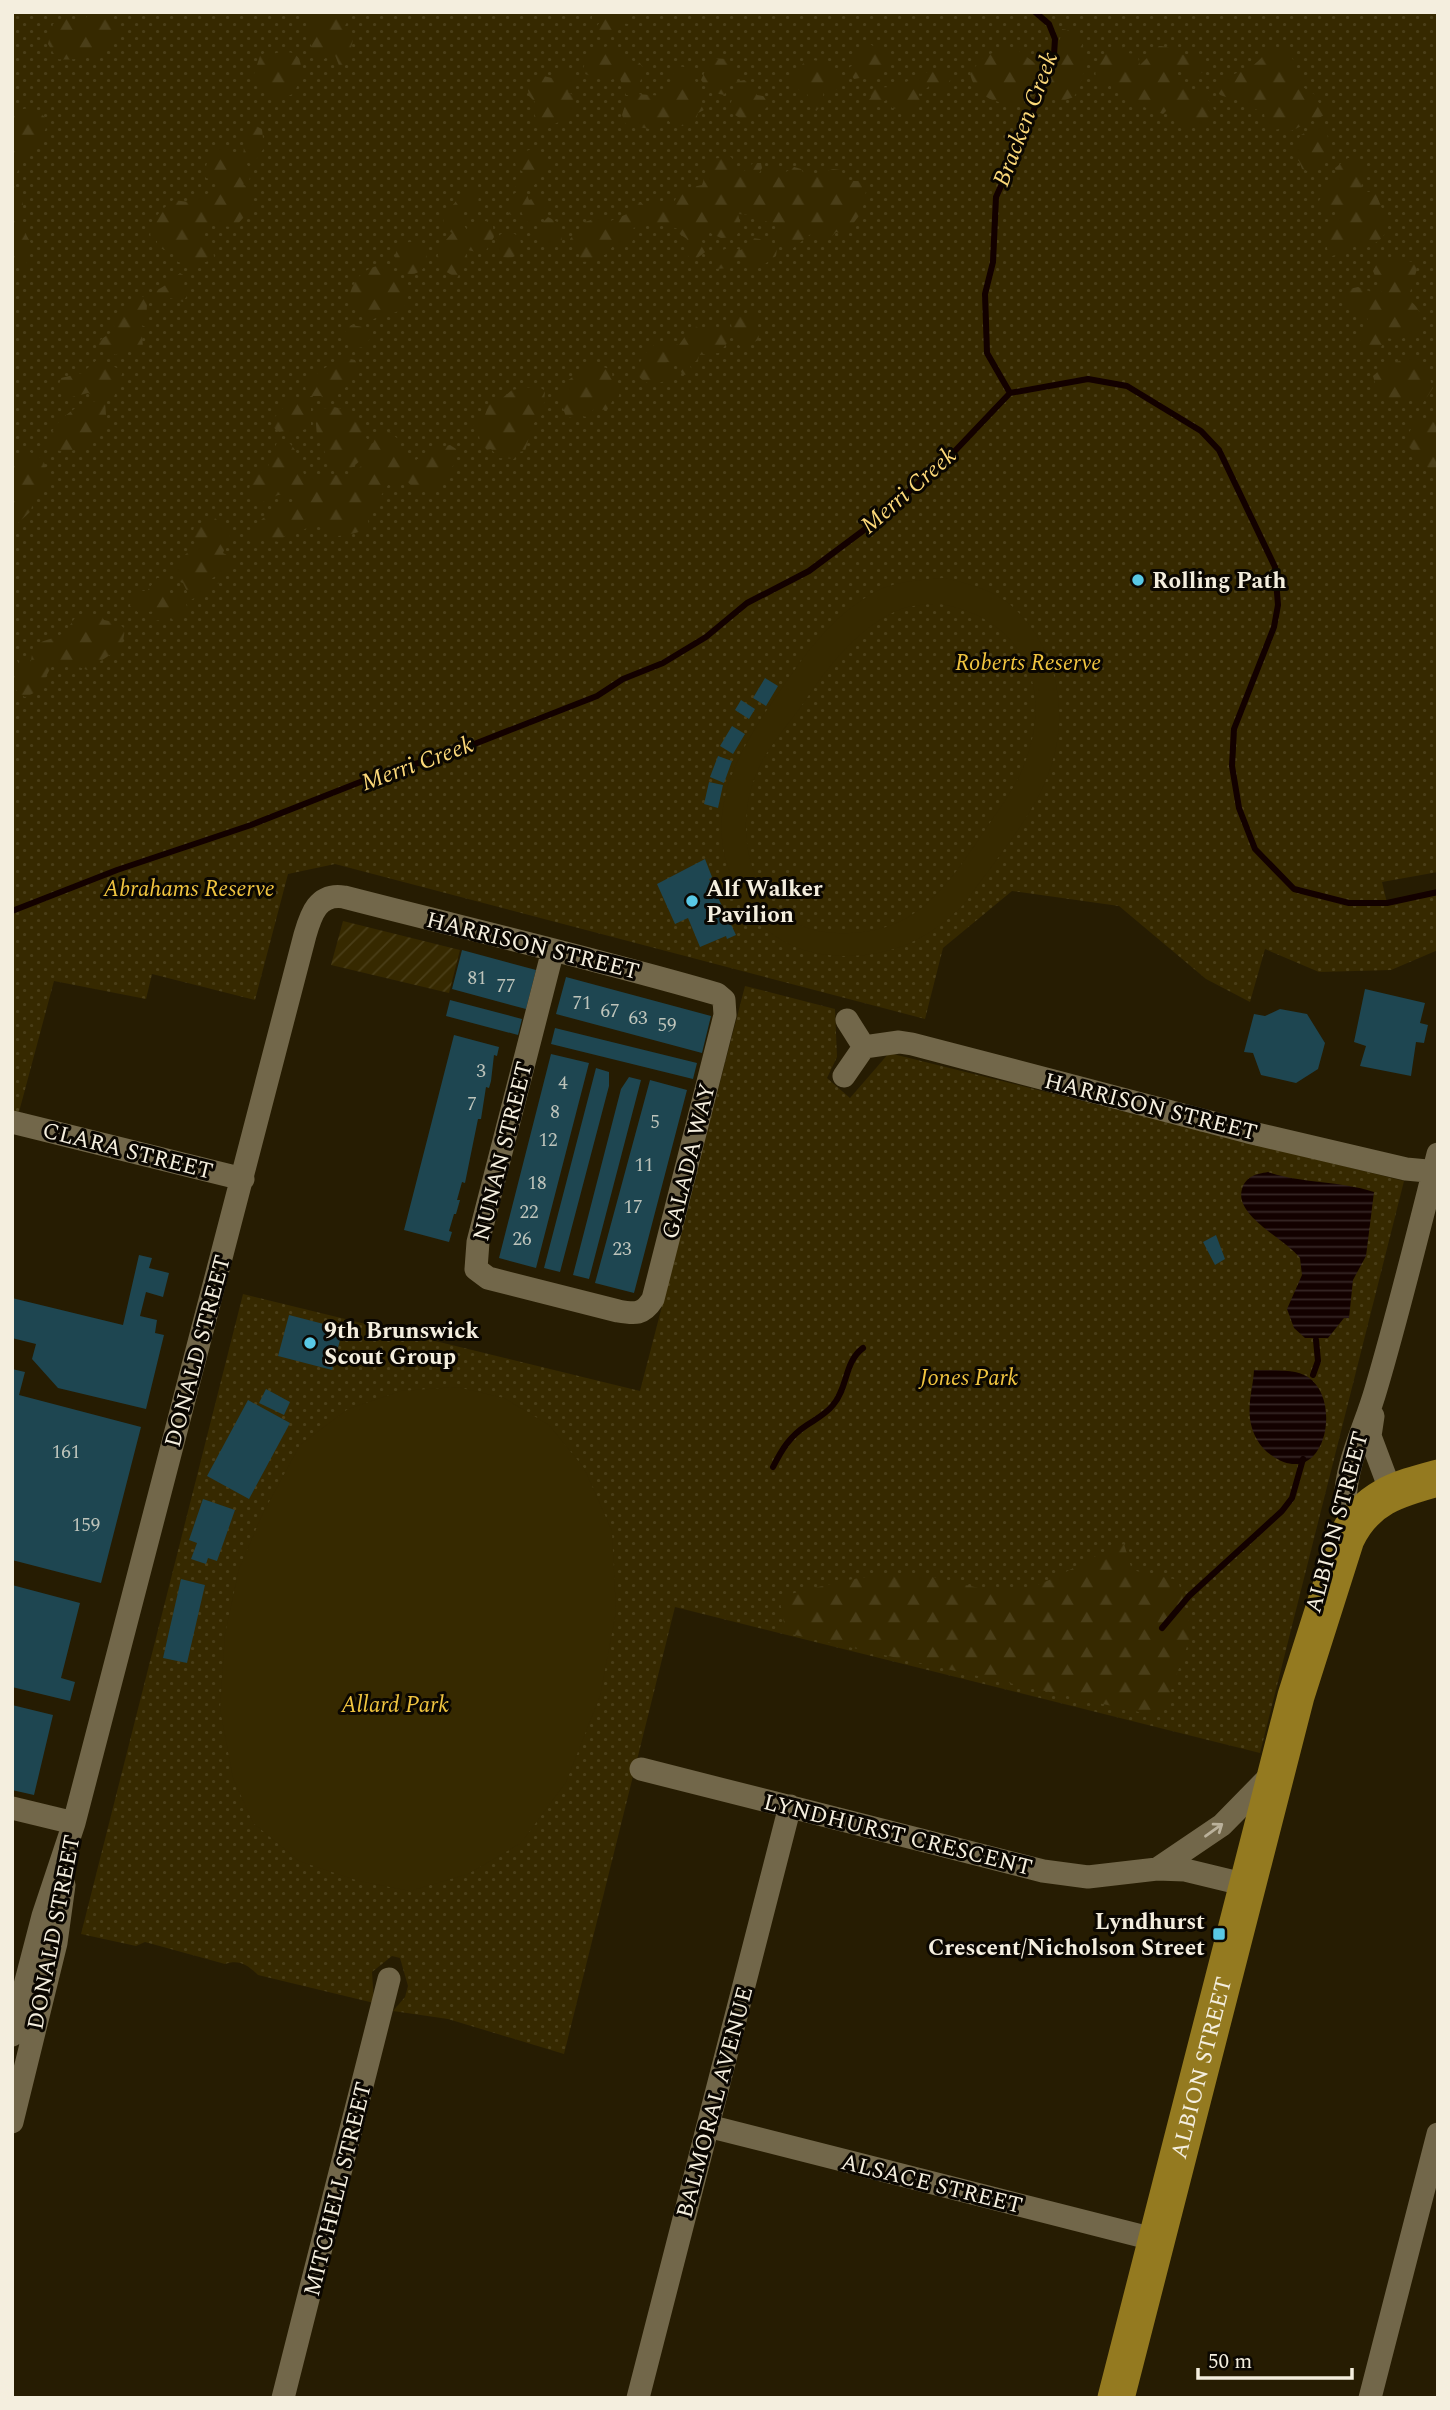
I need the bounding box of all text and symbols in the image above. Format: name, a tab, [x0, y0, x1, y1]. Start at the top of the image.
water label: Bracken Creek	[984, 47, 1068, 192]
water label: Merri Creek	[852, 439, 965, 543]
place label: Rolling Path	[1152, 564, 1287, 599]
marker: Rolling Path	[1130, 572, 1146, 588]
park label: Roberts Reserve	[955, 646, 1101, 681]
water label: Merri Creek	[356, 727, 479, 801]
park label: Abrahams Reserve	[102, 872, 275, 907]
place label: Alf Walker Pavilion	[706, 872, 823, 933]
marker: Alf Walker Pavilion	[684, 893, 700, 909]
street label: HARRISON STREET	[422, 903, 643, 990]
house number: 81	[467, 964, 487, 993]
house number: 77	[496, 972, 516, 1001]
house number: 71	[572, 989, 592, 1018]
house number: 67	[600, 997, 620, 1026]
house number: 63	[628, 1004, 648, 1033]
house number: 59	[657, 1011, 677, 1040]
house number: 3	[476, 1057, 486, 1086]
street label: NUNAN STREET	[464, 1058, 543, 1245]
street label: HARRISON STREET	[1040, 1064, 1261, 1151]
house number: 4	[558, 1069, 568, 1098]
street label: GALADA WAY	[653, 1080, 726, 1243]
house number: 7	[467, 1090, 477, 1119]
house number: 8	[550, 1098, 560, 1127]
house number: 5	[650, 1108, 660, 1137]
street label: CLARA STREET	[39, 1113, 217, 1190]
house number: 12	[538, 1126, 558, 1155]
house number: 11	[634, 1151, 654, 1180]
house number: 18	[527, 1169, 547, 1198]
house number: 17	[623, 1193, 643, 1222]
house number: 22	[519, 1198, 539, 1227]
house number: 26	[512, 1225, 532, 1254]
house number: 23	[612, 1235, 632, 1264]
street label: DONALD STREET	[156, 1251, 241, 1451]
place label: 9th Brunswick Scout Group	[324, 1314, 479, 1375]
marker: 9th Brunswick Scout Group	[302, 1335, 318, 1351]
park label: Jones Park	[918, 1361, 1019, 1396]
street label: ALBION STREET	[1296, 1428, 1379, 1617]
house number: 161	[52, 1438, 80, 1467]
house number: 159	[72, 1511, 100, 1540]
park label: Allard Park	[340, 1688, 449, 1723]
street label: LYNDHURST CRESCENT	[760, 1785, 1036, 1886]
one-way arrow	[1204, 1823, 1223, 1838]
street label: DONALD STREET	[18, 1832, 91, 2033]
place label: Lyndhurst Crescent/Nicholson Street	[928, 1905, 1205, 1966]
marker: Lyndhurst Crescent/Nicholson Street	[1211, 1926, 1227, 1942]
street label: ALBION STREET	[1162, 1973, 1242, 2163]
street label: BALMORAL AVENUE	[668, 1983, 763, 2222]
street label: MITCHELL STREET	[295, 2078, 382, 2300]
street label: ALSACE STREET	[837, 2145, 1026, 2224]
scale bar	[1198, 2336, 1352, 2380]
text: 50 m	[1208, 2346, 1252, 2378]

